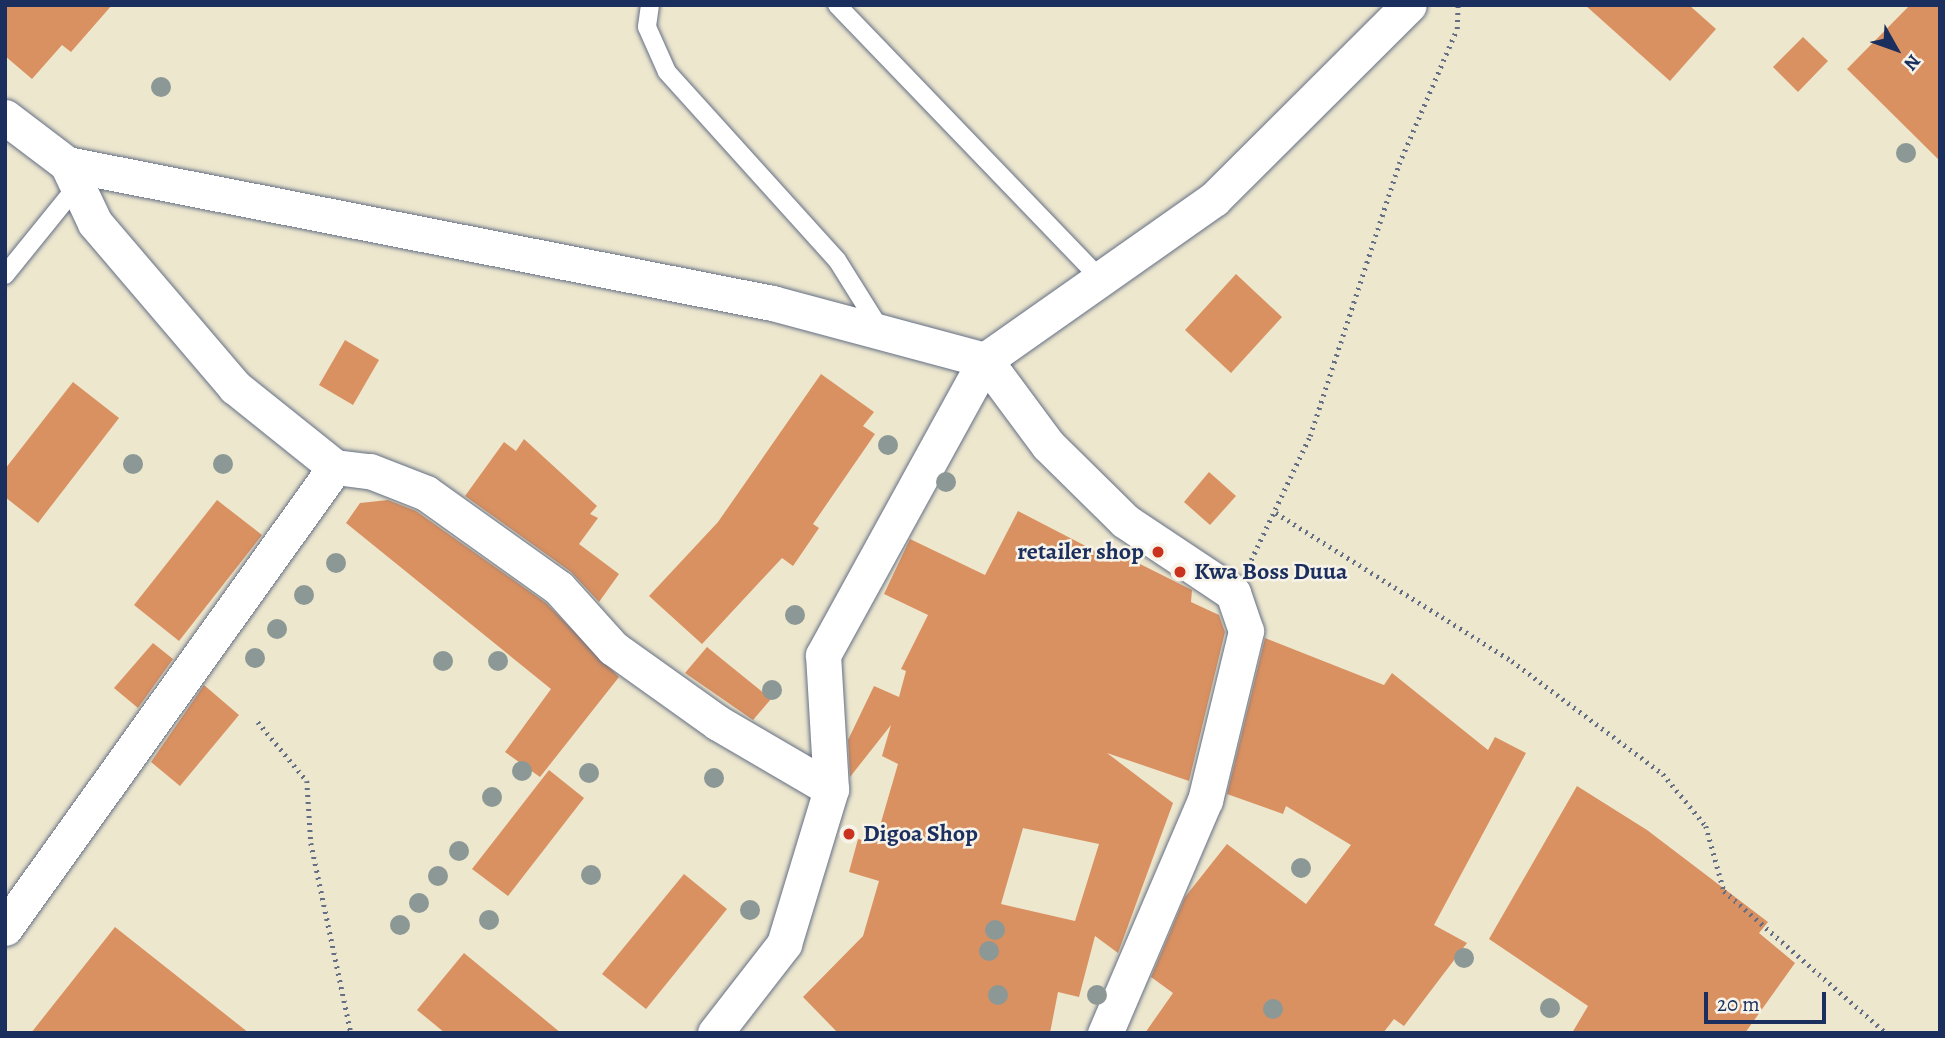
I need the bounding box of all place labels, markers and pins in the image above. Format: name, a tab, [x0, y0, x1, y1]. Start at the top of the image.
place label: retailer shop	[1017, 538, 1144, 566]
marker: retailer shop	[1150, 544, 1166, 560]
place label: Kwa Boss Duua	[1194, 558, 1348, 586]
marker: Kwa Boss Duua	[1172, 564, 1188, 580]
place label: Digoa Shop	[863, 820, 978, 848]
marker: Digoa Shop	[841, 826, 857, 842]

